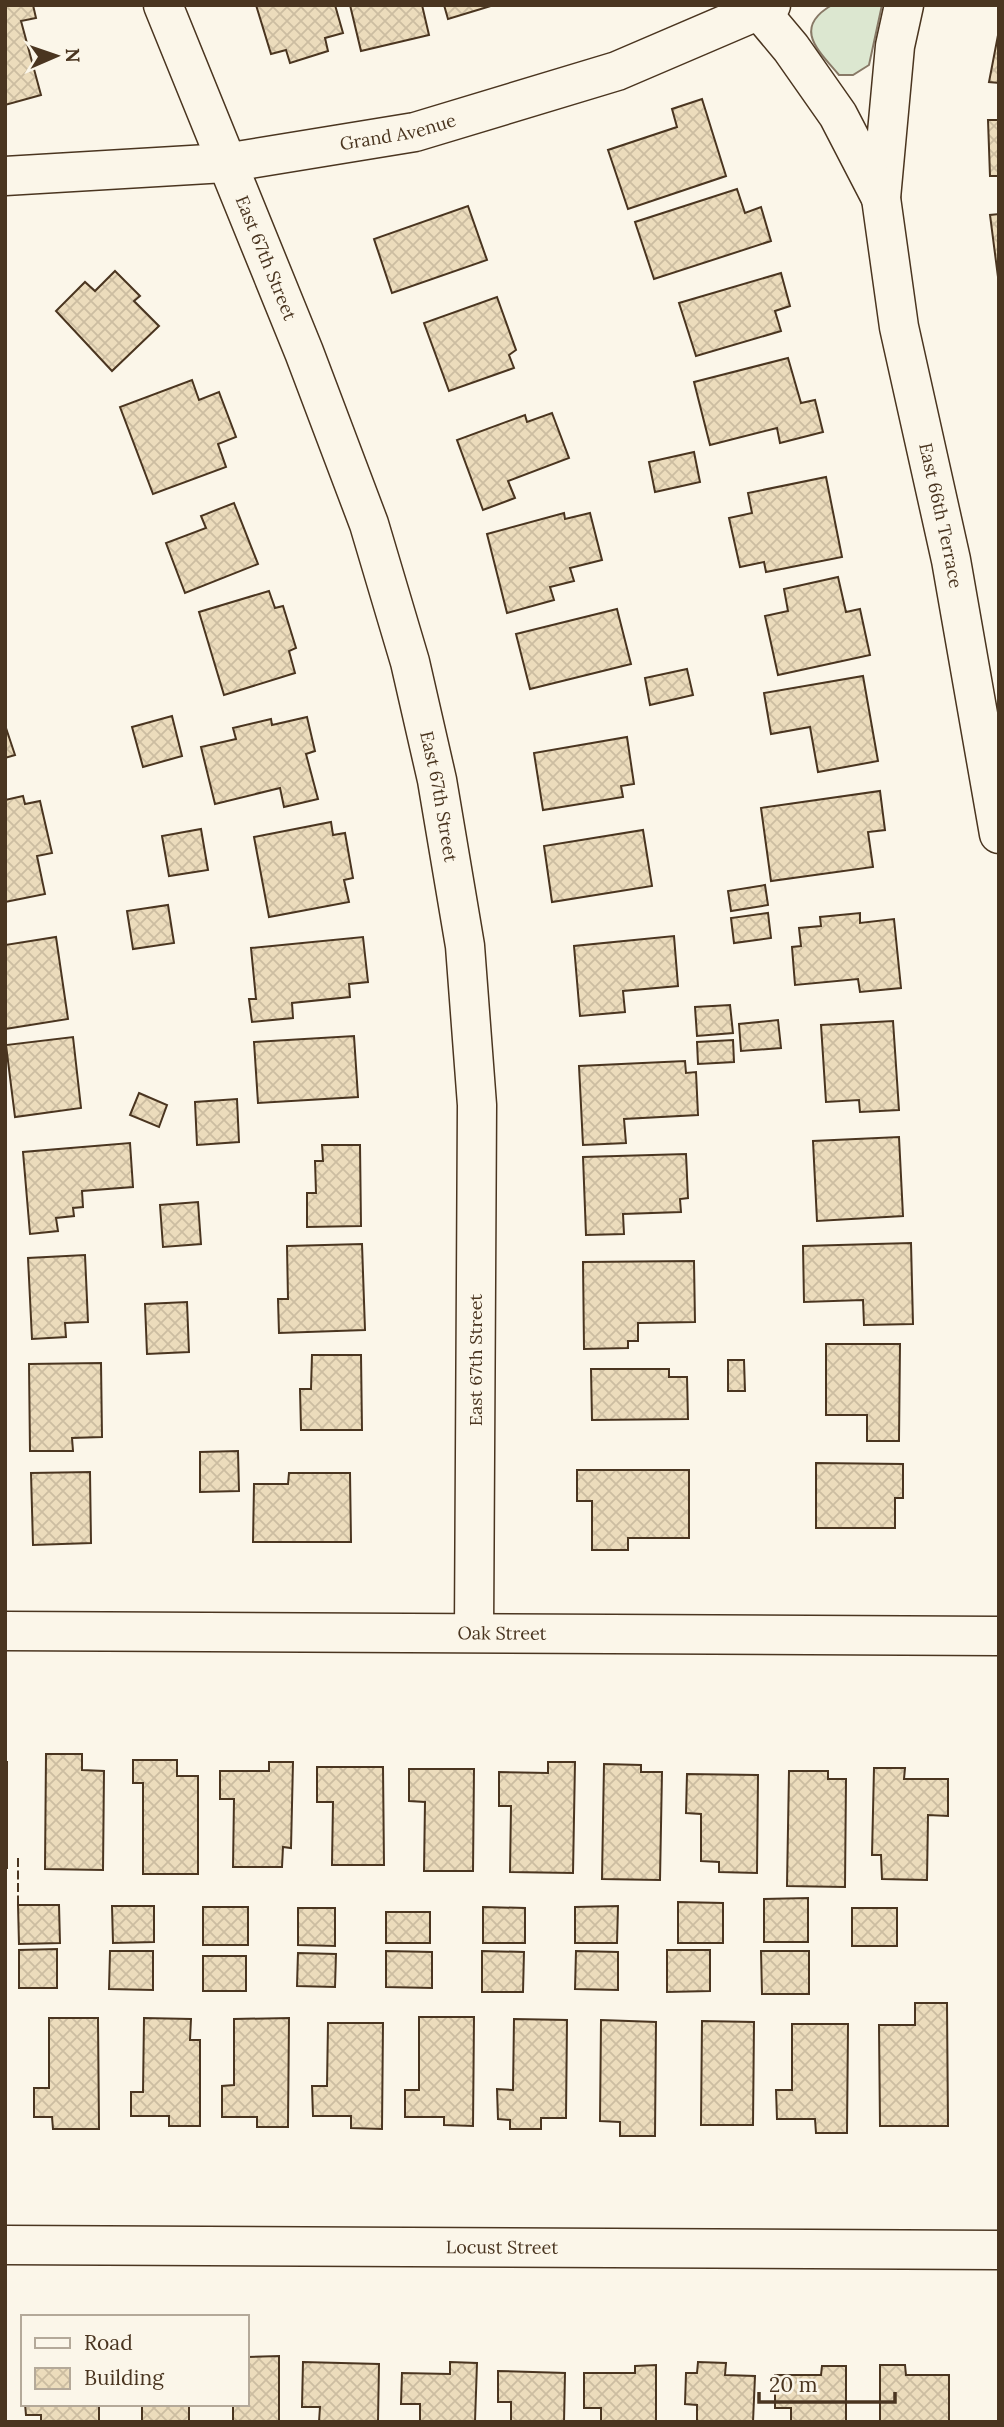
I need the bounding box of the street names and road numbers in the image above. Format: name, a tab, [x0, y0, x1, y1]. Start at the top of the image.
street label: Grand Avenue	[338, 108, 459, 155]
street label: East 67th Street	[231, 192, 302, 324]
street label: East 66th Terrace	[914, 441, 968, 590]
street label: East 67th Street	[415, 729, 463, 864]
street label: East 67th Street	[464, 1294, 487, 1426]
street label: Oak Street	[457, 1621, 547, 1645]
street label: Locust Street	[446, 2235, 558, 2259]

